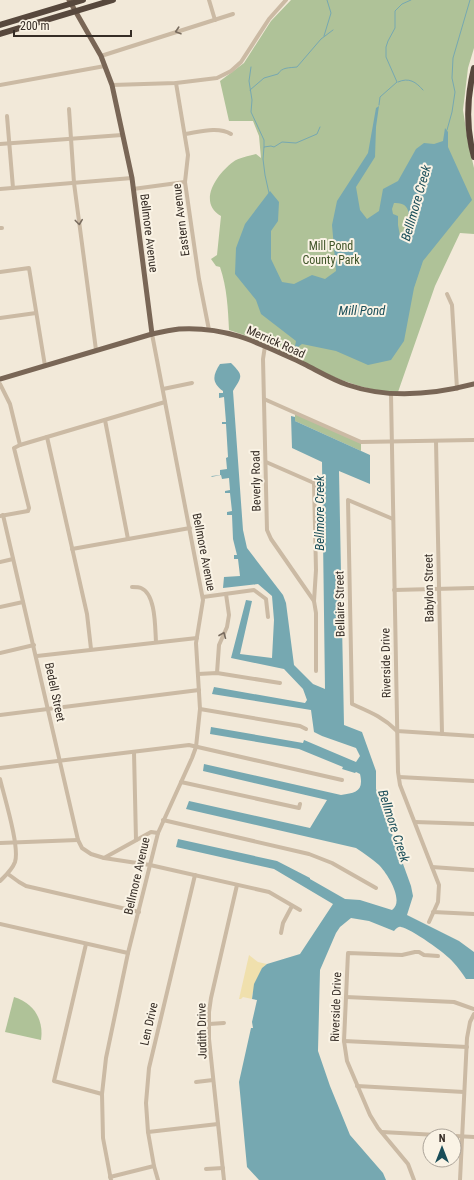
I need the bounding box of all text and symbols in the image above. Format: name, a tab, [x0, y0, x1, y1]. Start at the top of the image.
scale bar	[14, 12, 131, 38]
text: 200 m	[20, 19, 50, 33]
one-way arrow	[175, 27, 182, 35]
water label: Belllmore Creek	[398, 163, 434, 243]
street label: Eastern Avenue	[170, 182, 192, 257]
street label: Bellmore Avenue	[137, 193, 161, 274]
one-way arrow	[74, 219, 83, 225]
park label: Mill Pond County Park	[302, 239, 360, 267]
water label: Mill Pond	[339, 303, 386, 318]
street label: Merrick Road	[245, 323, 307, 361]
street label: Beverly Road	[248, 450, 264, 512]
water label: Bellmore Creek	[312, 475, 327, 551]
street label: Bellmore Avenue	[190, 512, 218, 593]
street label: Babylon Street	[421, 553, 437, 622]
street label: Bellaire Street	[332, 570, 348, 637]
street label: Riverside Drive	[378, 628, 394, 698]
one-way arrow	[219, 632, 227, 639]
street label: Bedell Street	[42, 661, 68, 723]
water label: Bellmore Creek	[375, 788, 413, 864]
street label: Bellmore Avenue	[121, 835, 153, 916]
street label: Riverside Drive	[328, 971, 344, 1042]
street label: Len Drive	[137, 1001, 161, 1047]
street label: Judith Drive	[195, 1002, 209, 1059]
north arrow	[422, 1128, 462, 1168]
text: N	[439, 1132, 446, 1145]

